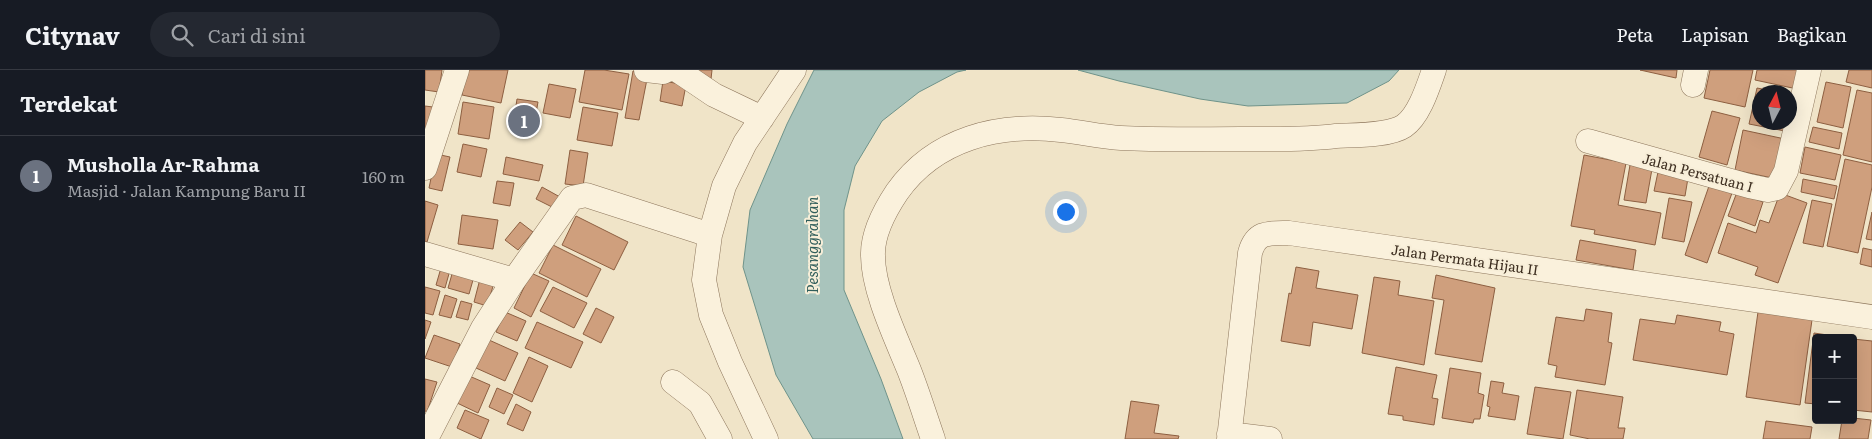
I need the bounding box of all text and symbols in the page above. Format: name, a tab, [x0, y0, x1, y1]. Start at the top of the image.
search box	[150, 12, 500, 57]
text: Citynav	[25, 17, 120, 52]
icon: search	[168, 21, 196, 49]
text: Cari di sini	[208, 21, 305, 49]
text: Peta	[1617, 21, 1653, 48]
text: Lapisan	[1681, 21, 1749, 48]
text: Bagikan	[1777, 21, 1847, 48]
north arrow	[1752, 85, 1797, 130]
text: Terdekat	[20, 87, 118, 118]
pin: 1	[508, 102, 540, 140]
street label: Jalan Persatuan I	[1640, 148, 1756, 196]
text: Musholla Ar-Rahma	[67, 150, 259, 178]
text: 1	[33, 164, 39, 188]
text: 160 m	[362, 164, 405, 188]
text: Masjid · Jalan Kampung Baru II	[67, 178, 306, 202]
water label: Pesanggrahan	[800, 196, 823, 293]
your location	[1053, 199, 1079, 225]
street label: Jalan Permata Hijau II	[1390, 239, 1540, 279]
map controls	[1812, 334, 1857, 424]
button: +	[1812, 334, 1857, 379]
button: −	[1812, 379, 1857, 424]

